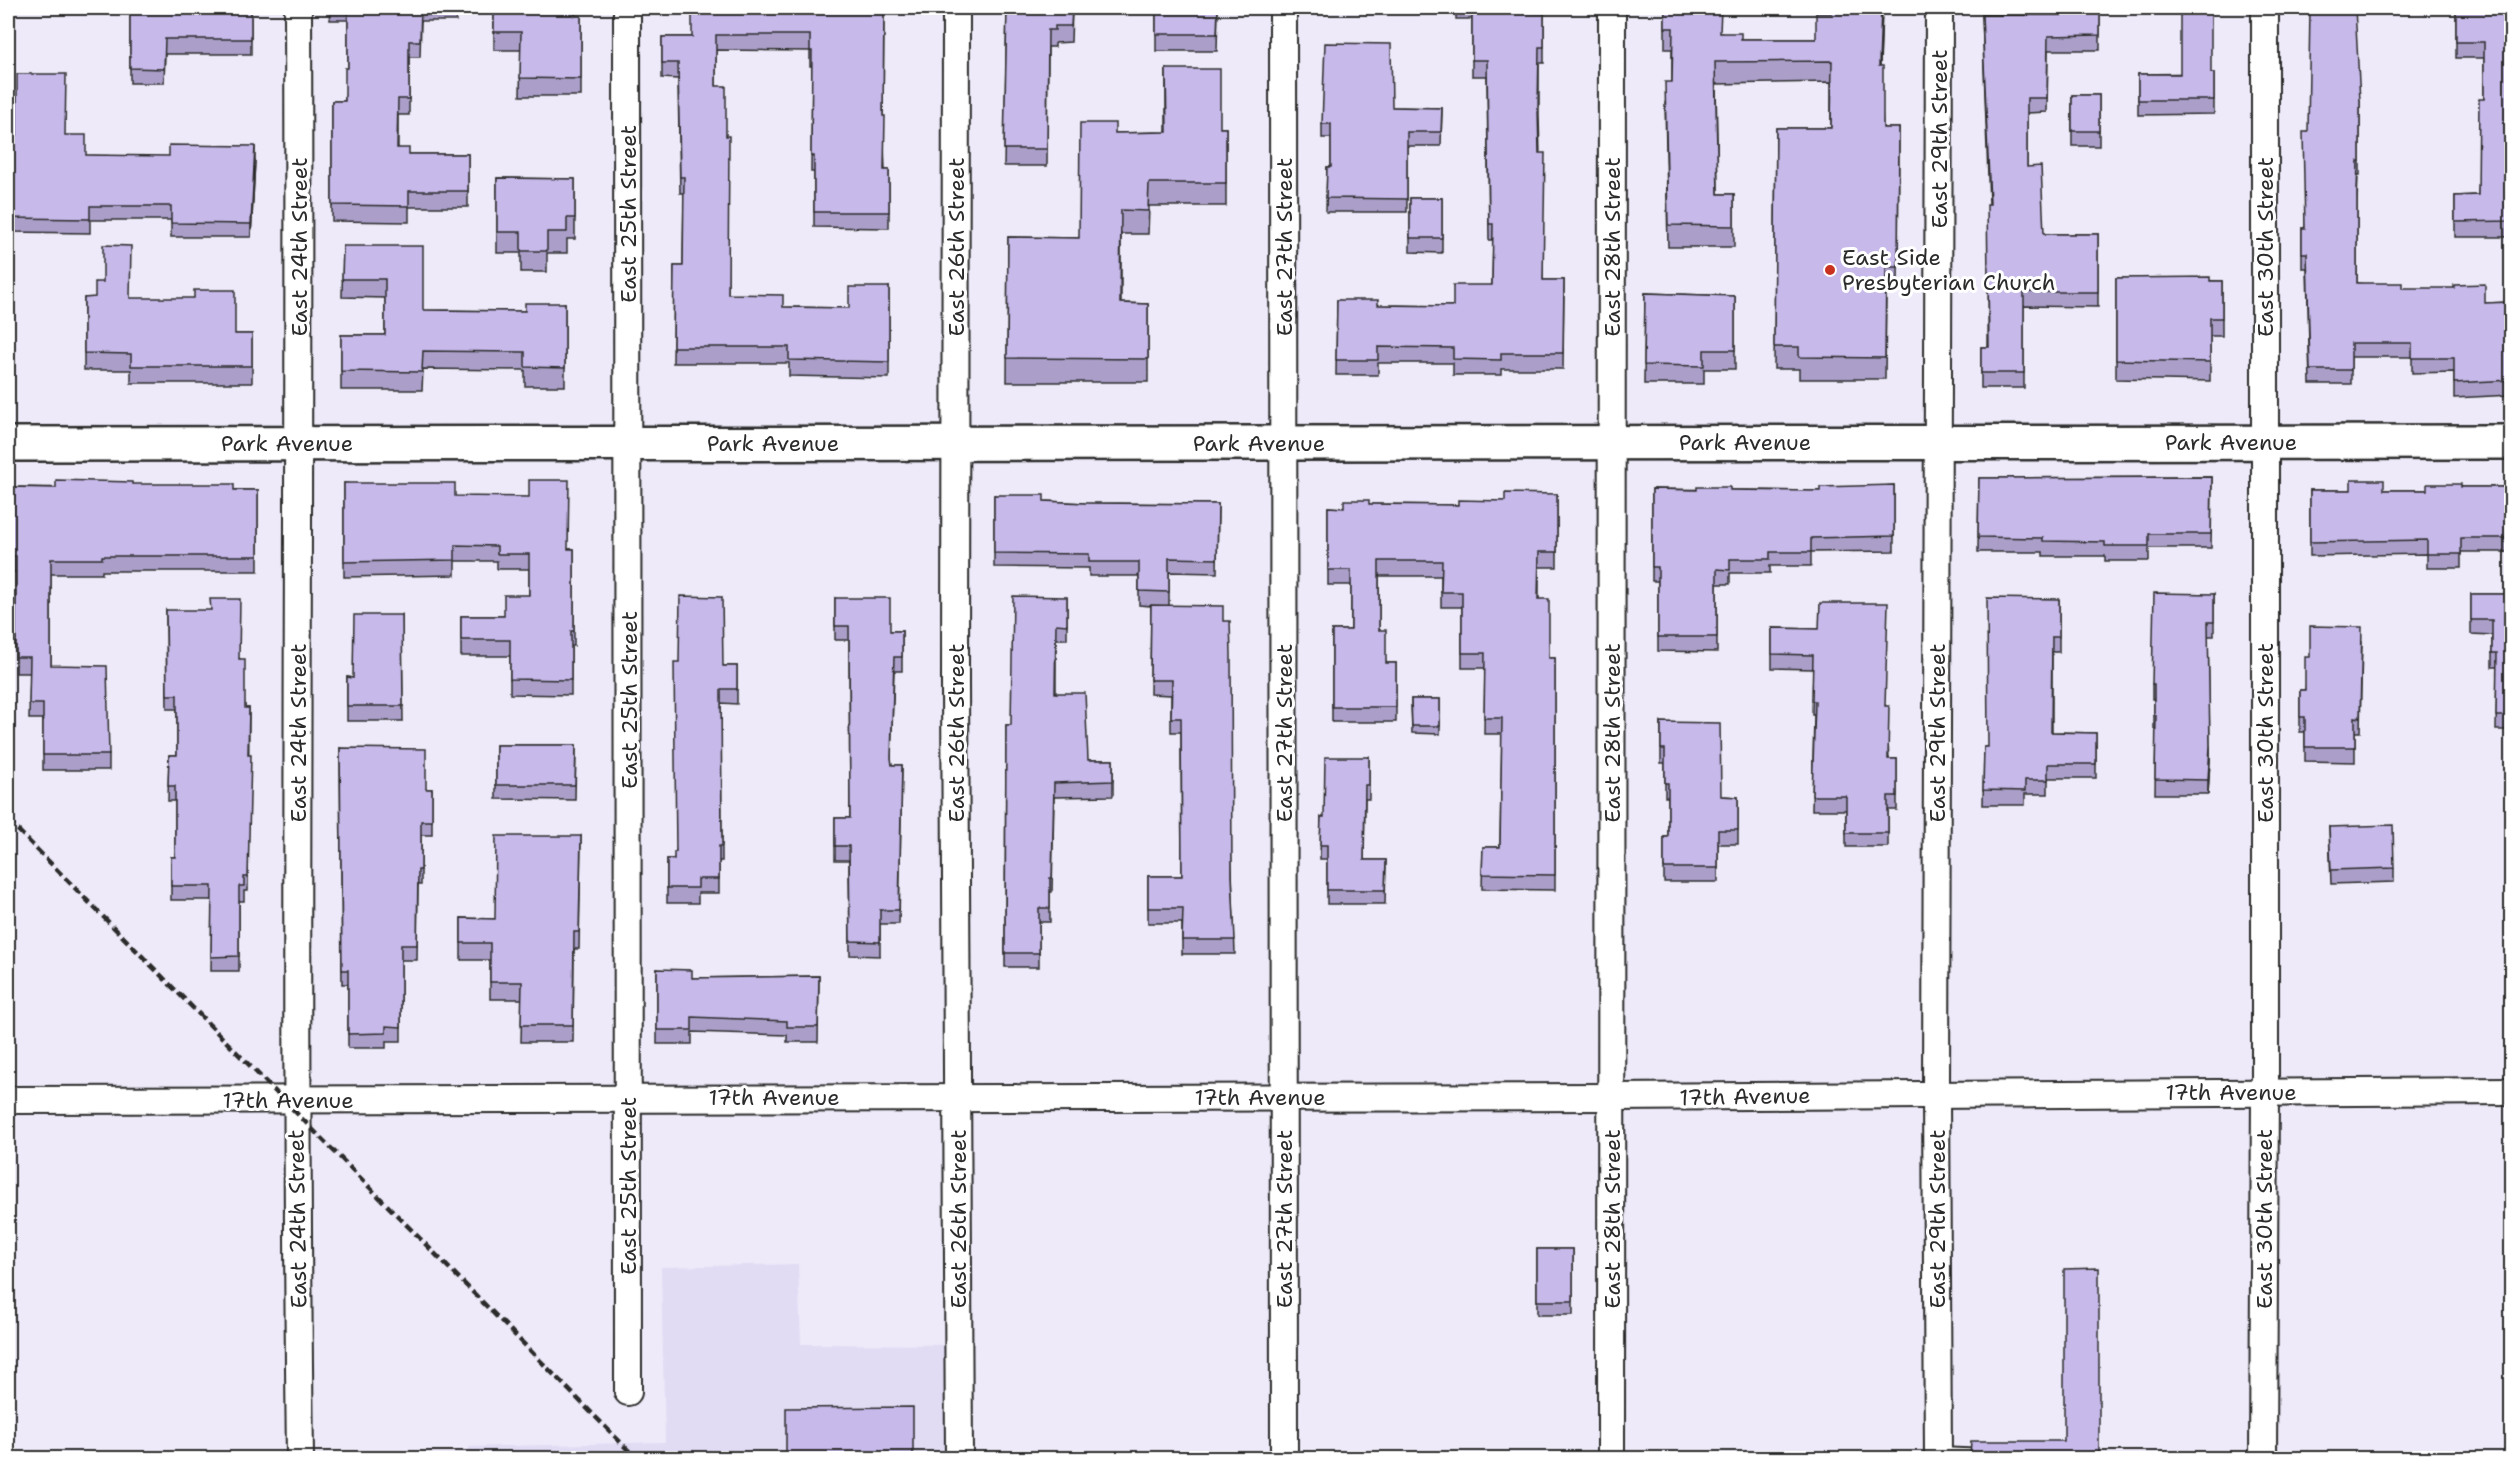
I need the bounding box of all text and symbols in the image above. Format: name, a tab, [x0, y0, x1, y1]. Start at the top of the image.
street label: East 29th Street	[1925, 49, 1954, 229]
street label: East 25th Street	[614, 125, 643, 303]
street label: East 26th Street	[942, 157, 971, 337]
street label: East 28th Street	[1598, 157, 1627, 337]
street label: East 30th Street	[2251, 157, 2280, 337]
street label: East 24th Street	[285, 158, 314, 337]
street label: East 27th Street	[1270, 158, 1299, 336]
place label: East Side Presbyterian Church	[1842, 243, 2055, 297]
marker: East Side Presbyterian Church	[1823, 263, 1837, 277]
street label: Park Avenue	[1679, 428, 1811, 457]
street label: Park Avenue	[2165, 428, 2297, 457]
street label: Park Avenue	[221, 429, 353, 458]
street label: Park Avenue	[707, 429, 839, 458]
street label: Park Avenue	[1193, 429, 1325, 458]
street label: East 25th Street	[615, 611, 644, 789]
street label: East 26th Street	[942, 643, 971, 823]
street label: East 28th Street	[1598, 643, 1627, 823]
street label: East 29th Street	[1923, 643, 1952, 823]
street label: East 30th Street	[2251, 643, 2280, 823]
street label: East 24th Street	[284, 644, 313, 823]
street label: East 27th Street	[1270, 644, 1299, 822]
street label: 17th Avenue	[2165, 1078, 2297, 1107]
street label: 17th Avenue	[1679, 1081, 1811, 1112]
street label: 17th Avenue	[708, 1083, 840, 1112]
street label: 17th Avenue	[1194, 1083, 1326, 1112]
street label: 17th Avenue	[222, 1086, 354, 1115]
street label: East 25th Street	[614, 1097, 643, 1275]
street label: East 24th Street	[281, 1129, 314, 1309]
street label: East 26th Street	[944, 1129, 973, 1309]
street label: East 28th Street	[1598, 1129, 1627, 1309]
street label: East 29th Street	[1923, 1129, 1952, 1309]
street label: East 30th Street	[2250, 1129, 2279, 1309]
street label: East 27th Street	[1270, 1130, 1299, 1308]

